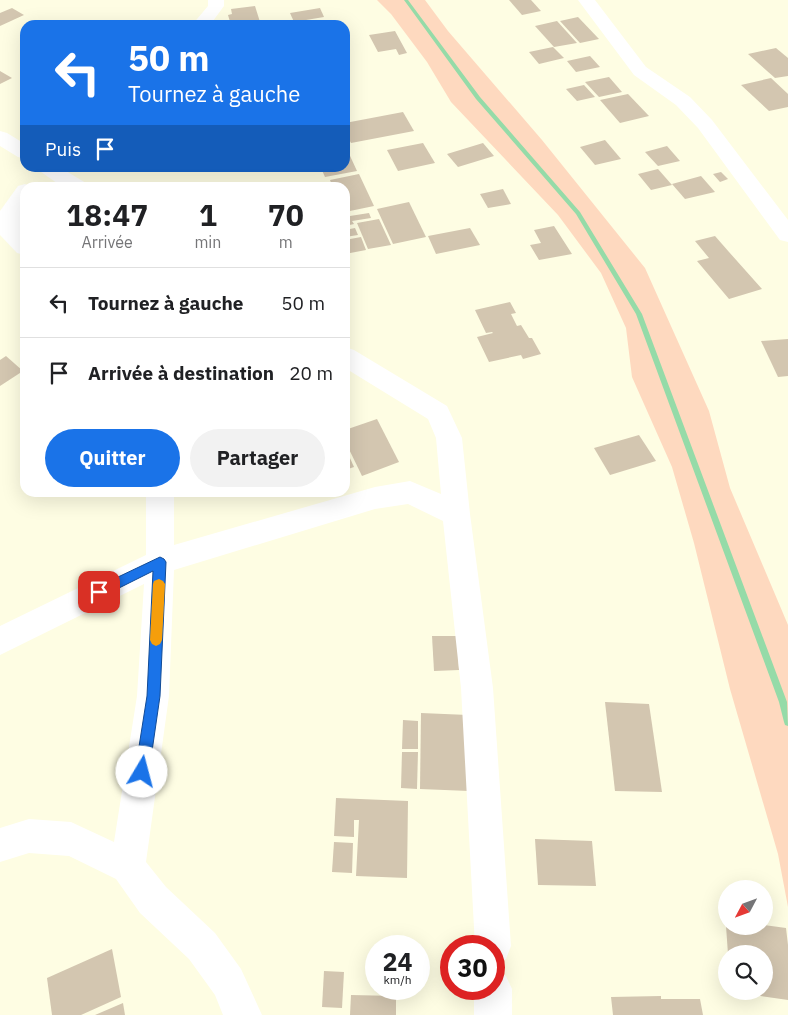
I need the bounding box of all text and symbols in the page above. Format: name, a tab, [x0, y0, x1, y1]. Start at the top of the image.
text: 50 m	[128, 35, 210, 81]
icon: left	[45, 40, 110, 105]
text: Tournez à gauche	[128, 79, 300, 108]
icon: arrive	[91, 135, 119, 163]
text: Puis	[45, 137, 81, 161]
text: 18:47	[66, 195, 148, 234]
text: 1	[199, 195, 217, 234]
text: 70	[268, 195, 304, 234]
text: Arrivée	[82, 232, 133, 252]
text: min	[194, 232, 221, 252]
text: m	[279, 232, 293, 252]
icon: left	[45, 289, 73, 317]
text: Tournez à gauche	[88, 291, 244, 315]
text: 50 m	[281, 291, 325, 315]
icon: arrive	[45, 359, 73, 387]
text: Arrivée à destination	[88, 361, 274, 385]
text: 20 m	[289, 361, 333, 385]
button: Quitter	[45, 429, 180, 487]
button: Partager	[190, 429, 325, 487]
pin	[78, 571, 120, 613]
icon: arrive	[85, 578, 113, 606]
position arrow	[115, 745, 167, 797]
north arrow	[718, 880, 772, 935]
map controls	[718, 880, 773, 1000]
speed limit sign: 30	[440, 935, 505, 1000]
text: 24	[382, 945, 413, 978]
button: search	[718, 945, 773, 1000]
text: km/h	[383, 972, 412, 987]

